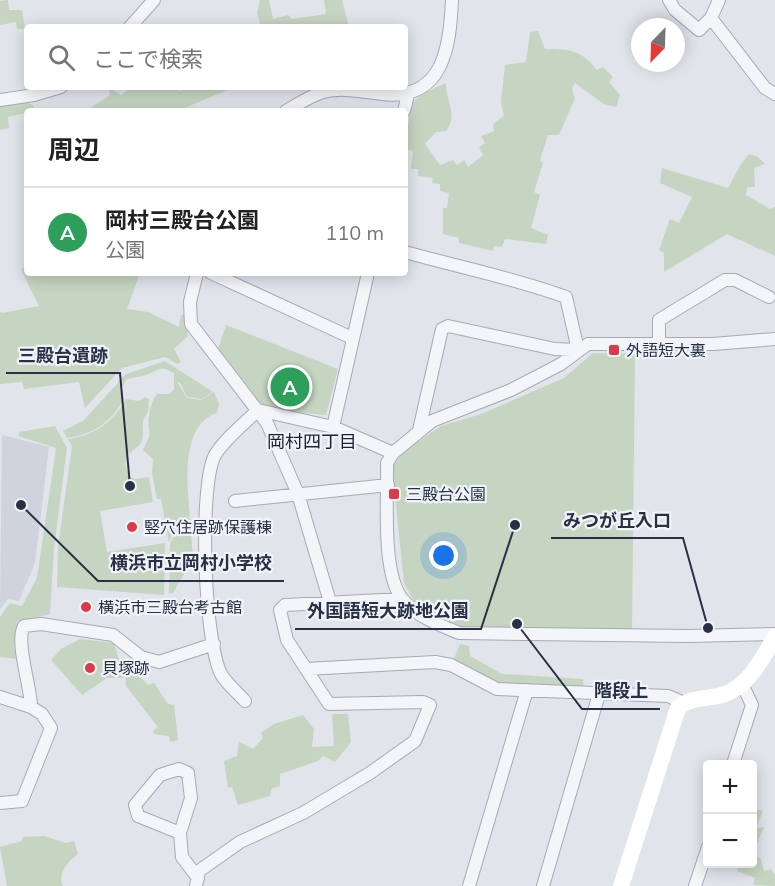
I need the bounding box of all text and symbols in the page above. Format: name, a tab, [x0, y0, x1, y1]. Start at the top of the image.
north arrow	[631, 18, 685, 72]
search box	[24, 24, 408, 90]
icon: search	[45, 41, 78, 74]
text: ここで検索	[93, 45, 203, 73]
text: 周辺	[48, 133, 100, 166]
text: 岡村三殿台公園	[105, 206, 259, 234]
text: A	[60, 220, 75, 245]
text: 110 m	[325, 220, 384, 245]
text: 公園	[105, 237, 145, 262]
callout: 三殿台遺跡	[6, 337, 120, 373]
place label: 外語短大裏	[626, 340, 706, 360]
marker: 外語短大裏	[607, 343, 621, 357]
text: 三殿台遺跡	[18, 344, 108, 367]
pin: A	[270, 364, 310, 410]
district label: 岡村四丁目	[267, 430, 357, 453]
place label: 三殿台公園	[406, 484, 486, 504]
marker: 三殿台公園	[387, 487, 401, 501]
callout: みつが丘入口	[551, 502, 683, 538]
text: みつが丘入口	[563, 509, 671, 532]
place label: 竪穴住居跡保護棟	[144, 517, 272, 537]
marker: 竪穴住居跡保護棟	[125, 520, 139, 534]
your location	[429, 541, 458, 570]
callout: 横浜市立岡村小学校	[98, 545, 284, 581]
text: 横浜市立岡村小学校	[110, 551, 272, 574]
callout: 外国語短大跡地公園	[295, 593, 481, 629]
place label: 横浜市三殿台考古館	[98, 597, 242, 617]
text: 外国語短大跡地公園	[307, 599, 469, 622]
marker: 横浜市三殿台考古館	[79, 600, 93, 614]
place label: 貝塚跡	[102, 658, 150, 678]
marker: 貝塚跡	[83, 661, 97, 675]
callout: 階段上	[582, 673, 660, 709]
text: 階段上	[594, 679, 648, 702]
map controls	[703, 760, 757, 868]
button: +	[703, 760, 757, 814]
button: −	[703, 814, 757, 868]

